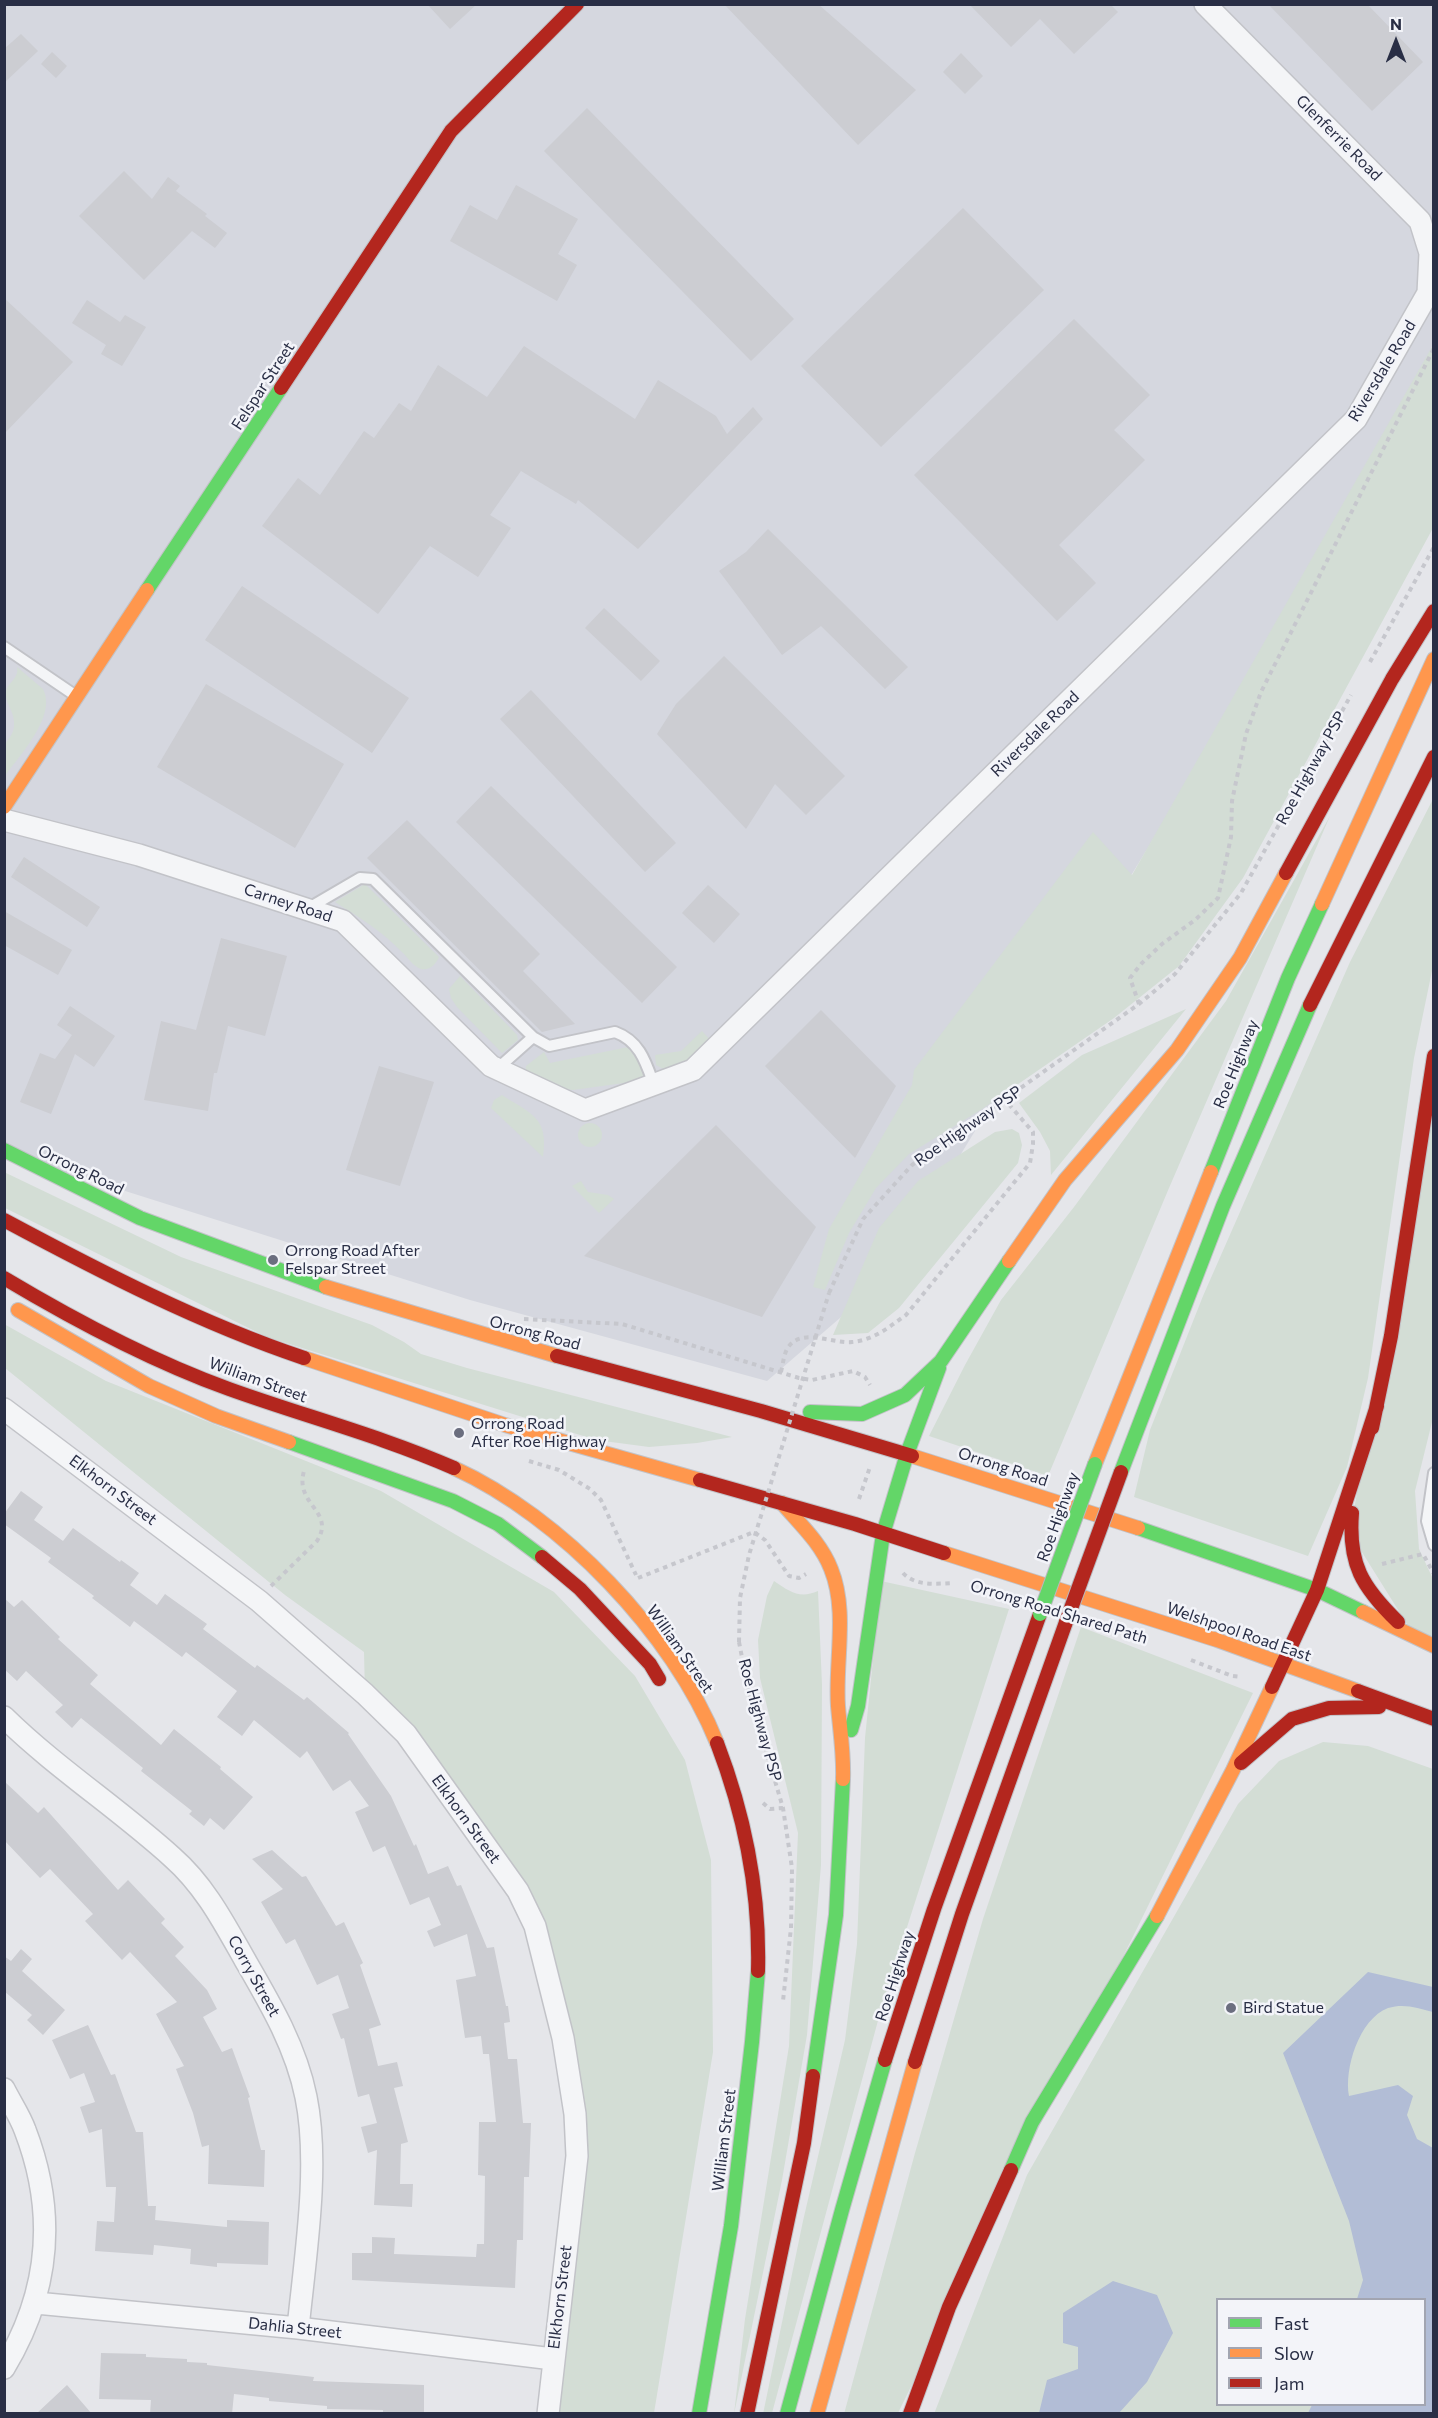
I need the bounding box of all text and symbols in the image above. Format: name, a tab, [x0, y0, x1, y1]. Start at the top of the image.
north arrow	[1366, 12, 1426, 72]
text: N	[1390, 14, 1402, 33]
street label: Glenferrie Road	[1292, 91, 1386, 185]
street label: Riversdale Road	[1344, 317, 1420, 425]
street label: Felspar Street	[227, 338, 299, 434]
street label: Riversdale Road	[987, 687, 1083, 781]
street label: Roe Highway PSP	[1272, 708, 1350, 828]
street label: Carney Road	[241, 880, 335, 926]
street label: Roe Highway	[1209, 1017, 1263, 1111]
street label: Roe Highway PSP	[911, 1082, 1025, 1170]
street label: Orrong Road	[35, 1141, 127, 1199]
place label: Orrong Road After Felspar Street	[285, 1241, 420, 1279]
marker: Orrong Road After Felspar Street	[266, 1253, 280, 1267]
street label: Orrong Road	[487, 1312, 583, 1354]
street label: William Street	[206, 1353, 310, 1407]
place label: Orrong Road After Roe Highway	[471, 1414, 607, 1452]
marker: Orrong Road After Roe Highway	[452, 1426, 466, 1440]
street label: Orrong Road	[956, 1443, 1050, 1491]
street label: Elkhorn Street	[65, 1451, 161, 1529]
street label: Roe Highway	[1033, 1469, 1083, 1565]
street label: Orrong Road Shared Path	[968, 1576, 1150, 1648]
street label: Welshpool Road East	[1164, 1598, 1314, 1666]
street label: William Street	[643, 1601, 717, 1697]
street label: Roe Highway PSP	[734, 1656, 786, 1784]
street label: Elkhorn Street	[427, 1771, 505, 1867]
street label: Roe Highway	[871, 1928, 919, 2024]
street label: Corry Street	[224, 1932, 284, 2020]
place label: Bird Statue	[1243, 1998, 1324, 2018]
marker: Bird Statue	[1224, 2001, 1238, 2015]
street label: William Street	[708, 2088, 740, 2192]
street label: Elkhorn Street	[544, 2244, 576, 2350]
legend	[1216, 2298, 1426, 2406]
text: Fast	[1274, 2312, 1309, 2334]
street label: Dahlia Street	[247, 2314, 343, 2342]
text: Slow	[1274, 2342, 1314, 2364]
text: Jam	[1274, 2372, 1304, 2394]

